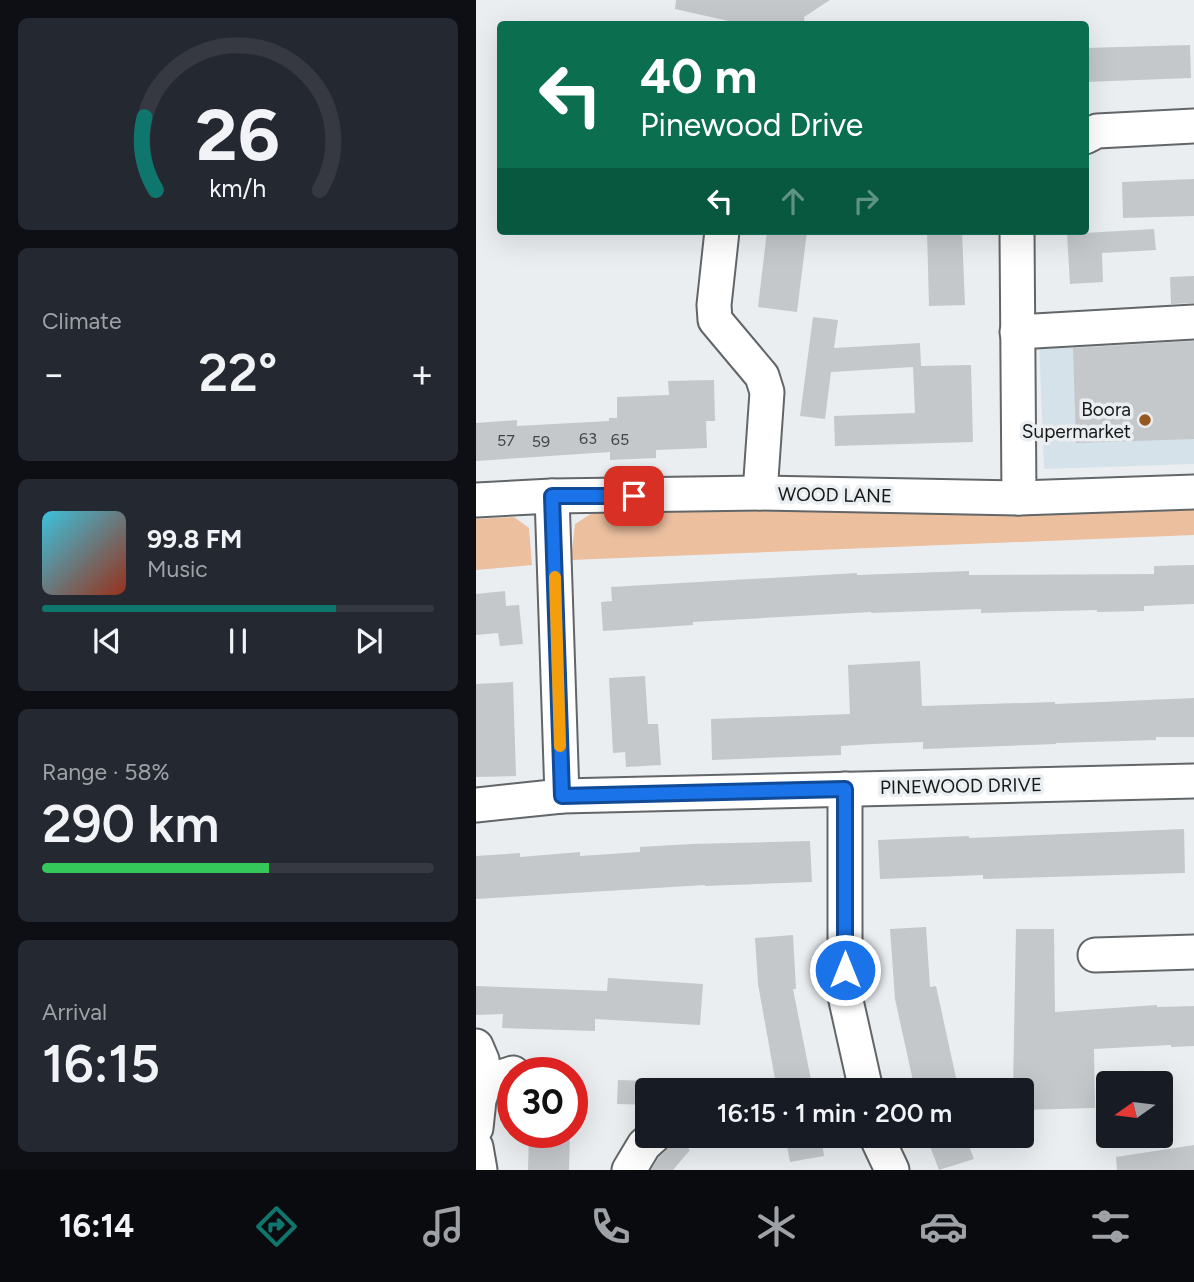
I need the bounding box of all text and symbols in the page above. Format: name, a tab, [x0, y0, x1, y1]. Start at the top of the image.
text: 40 m	[640, 46, 757, 105]
icon: left	[525, 49, 616, 140]
text: 26	[196, 92, 280, 179]
text: Pinewood Drive	[640, 106, 863, 144]
text: km/h	[209, 173, 267, 203]
icon: left	[701, 182, 739, 220]
icon: ahead	[774, 182, 812, 220]
icon: right	[847, 182, 885, 220]
text: Climate	[42, 307, 121, 335]
text: 22°	[199, 342, 277, 404]
text: −	[42, 351, 66, 397]
text: +	[410, 351, 434, 397]
place label: Boora Supermarket	[1022, 398, 1131, 443]
marker: Boora Supermarket	[1137, 412, 1153, 428]
house number: 63	[579, 429, 597, 448]
house number: 65	[611, 430, 629, 449]
house number: 57	[497, 431, 515, 450]
house number: 59	[532, 432, 550, 451]
pin	[604, 466, 664, 526]
icon: arrive	[615, 477, 653, 515]
street label: WOOD LANE	[778, 483, 892, 507]
text: 99.8 FM	[147, 523, 242, 555]
text: Music	[147, 555, 208, 583]
icon: previous	[88, 622, 126, 660]
icon: pause	[219, 622, 257, 660]
icon: next	[350, 622, 388, 660]
text: Range · 58%	[42, 758, 170, 786]
street label: PINEWOOD DRIVE	[880, 773, 1042, 799]
text: 290 km	[42, 793, 219, 855]
position arrow	[808, 933, 882, 1007]
text: Arrival	[42, 998, 107, 1026]
text: 16:15	[42, 1033, 160, 1095]
speed limit sign: 30	[497, 1057, 588, 1148]
north arrow	[1096, 1071, 1172, 1148]
map controls	[1096, 1071, 1173, 1148]
text: 16:15 · 1 min · 200 m	[717, 1097, 952, 1129]
icon: directions	[252, 1202, 301, 1251]
icon: music	[419, 1202, 468, 1251]
icon: phone	[586, 1202, 635, 1251]
icon: climate	[752, 1202, 801, 1251]
icon: car	[919, 1202, 968, 1251]
icon: filters	[1086, 1202, 1135, 1251]
text: 16:14	[59, 1207, 134, 1245]

